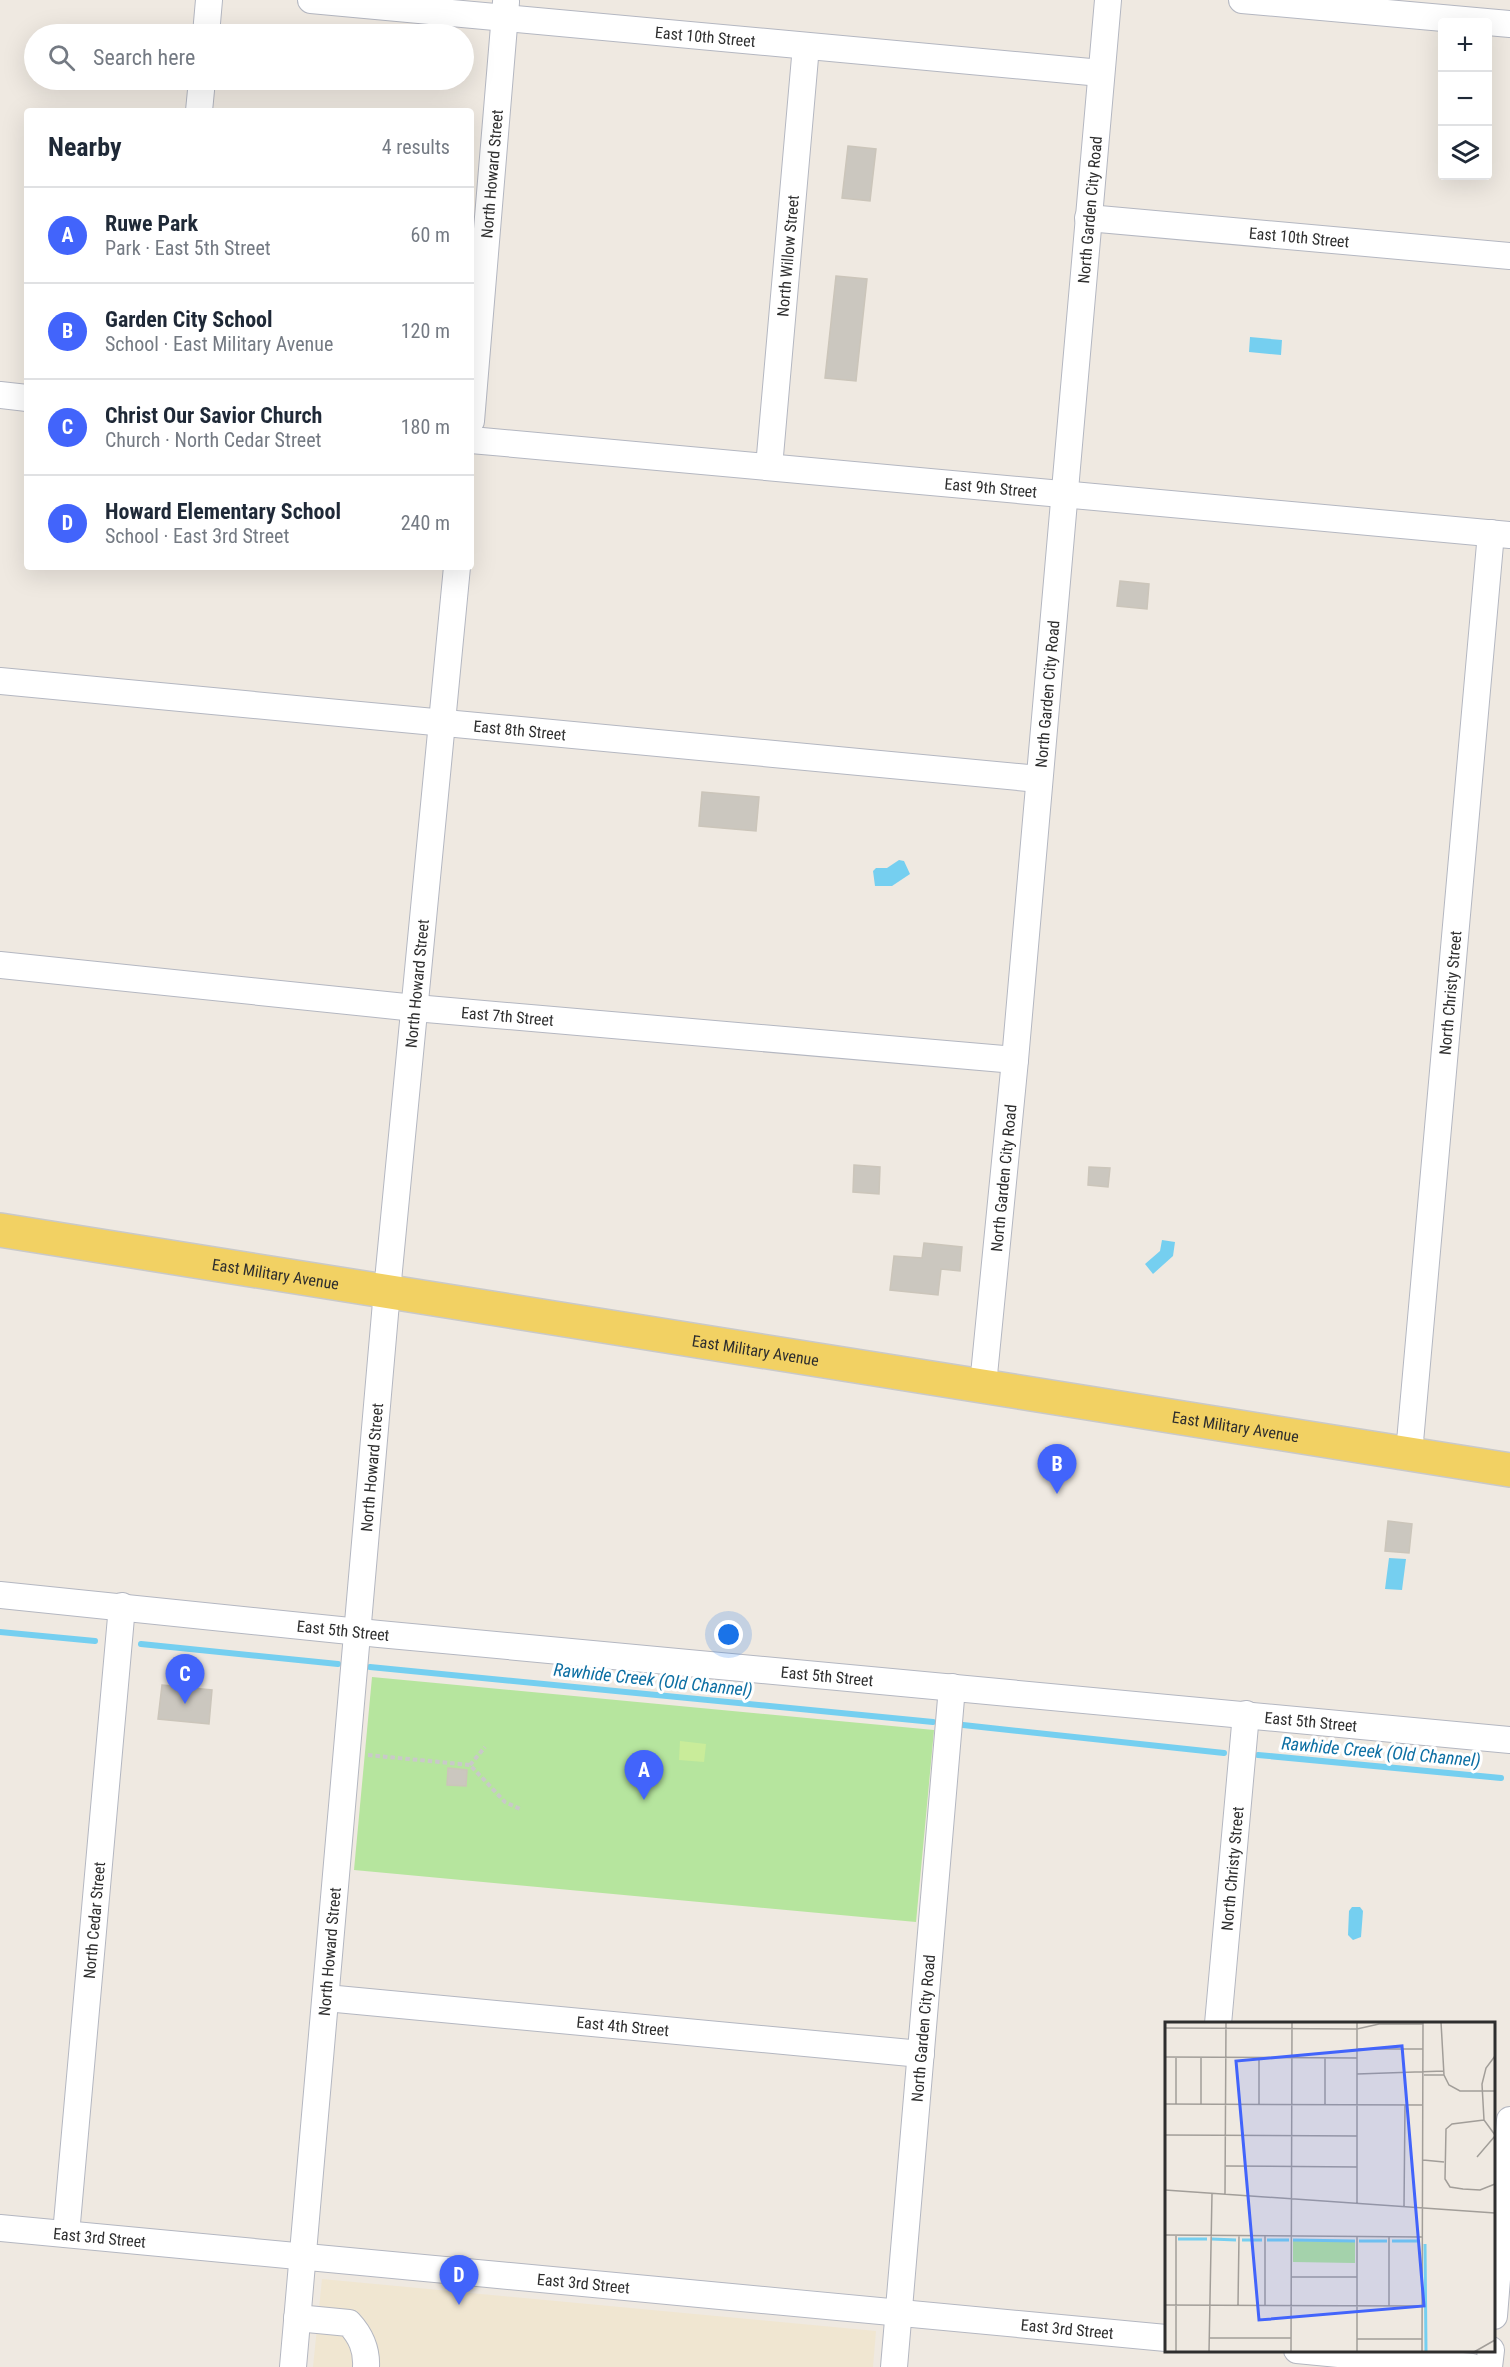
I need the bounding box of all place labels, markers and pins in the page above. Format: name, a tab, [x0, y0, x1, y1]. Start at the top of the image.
pin: B	[1038, 1444, 1076, 1494]
pin: C	[166, 1654, 204, 1704]
pin: A	[624, 1750, 664, 1800]
pin: D	[440, 2256, 478, 2305]

